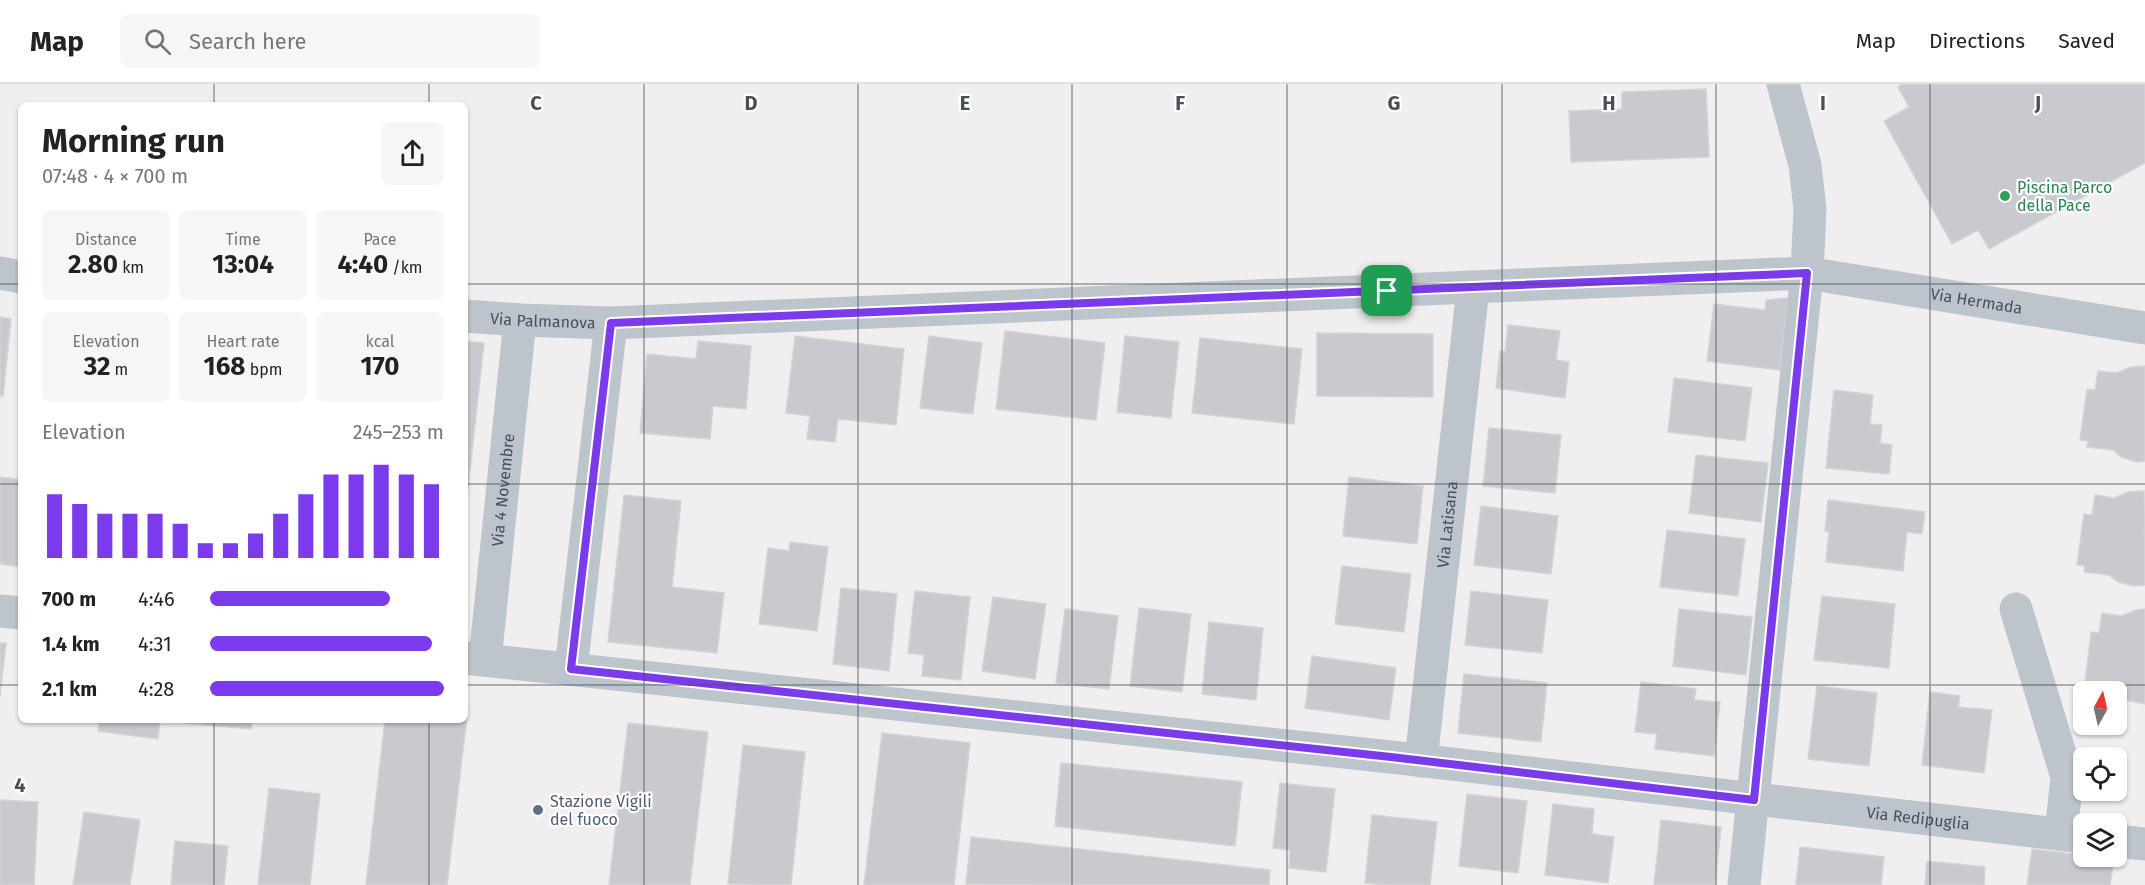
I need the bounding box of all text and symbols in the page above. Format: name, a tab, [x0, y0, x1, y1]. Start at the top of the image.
search box	[120, 14, 540, 68]
text: Map	[30, 25, 84, 58]
icon: search	[141, 25, 174, 58]
text: Search here	[189, 28, 307, 55]
text: Map	[1856, 28, 1896, 54]
text: Directions	[1929, 28, 2025, 54]
text: Saved	[2058, 28, 2115, 54]
text: C	[530, 91, 542, 115]
text: D	[744, 91, 758, 115]
text: E	[960, 91, 970, 115]
text: F	[1175, 91, 1185, 115]
text: G	[1388, 91, 1400, 115]
text: H	[1602, 91, 1616, 115]
text: I	[1820, 91, 1826, 115]
text: J	[2034, 91, 2041, 115]
text: Morning run	[42, 121, 225, 161]
button: share	[381, 122, 444, 185]
text: 07:48 · 4 × 700 m	[42, 164, 188, 188]
place label: Piscina Parco della Pace	[2017, 178, 2112, 215]
marker: Piscina Parco della Pace	[1998, 189, 2012, 203]
text: Distance	[75, 230, 137, 249]
text: Time	[225, 230, 261, 249]
text: Pace	[363, 230, 397, 249]
text: 2.80	[68, 249, 118, 280]
text: 13:04	[212, 249, 274, 280]
text: 4:40	[337, 249, 388, 280]
text: km	[118, 258, 144, 277]
text: /km	[388, 258, 423, 277]
pin	[1361, 265, 1412, 316]
icon: arrive	[1370, 274, 1403, 307]
street label: Via Hermada	[1929, 284, 2024, 317]
street label: Via Palmanova	[489, 308, 596, 332]
text: Elevation	[72, 332, 140, 351]
text: Heart rate	[207, 332, 279, 351]
text: kcal	[366, 332, 394, 351]
text: 32	[84, 351, 110, 382]
text: 168	[204, 351, 245, 382]
text: 170	[360, 351, 400, 382]
text: m	[110, 360, 128, 379]
text: bpm	[245, 360, 282, 379]
text: Elevation	[42, 420, 126, 444]
text: 245–253 m	[353, 420, 444, 444]
street label: Via 4 Novembre	[487, 432, 518, 547]
street label: Via Latisana	[1433, 480, 1461, 569]
text: 700 m	[42, 587, 96, 611]
text: 4:46	[138, 587, 175, 611]
text: 1.4 km	[42, 632, 100, 656]
text: 4:31	[138, 632, 172, 656]
text: 2.1 km	[42, 677, 97, 701]
text: 4:28	[138, 677, 174, 701]
north arrow	[2073, 681, 2127, 735]
map controls	[2073, 681, 2127, 867]
button: locate	[2073, 747, 2127, 801]
text: 4	[14, 773, 26, 797]
place label: Stazione Vigili del fuoco	[550, 792, 652, 829]
street label: Via Redipuglia	[1866, 802, 1971, 833]
marker: Stazione Vigili del fuoco	[531, 803, 545, 817]
button: layers	[2073, 813, 2127, 867]

